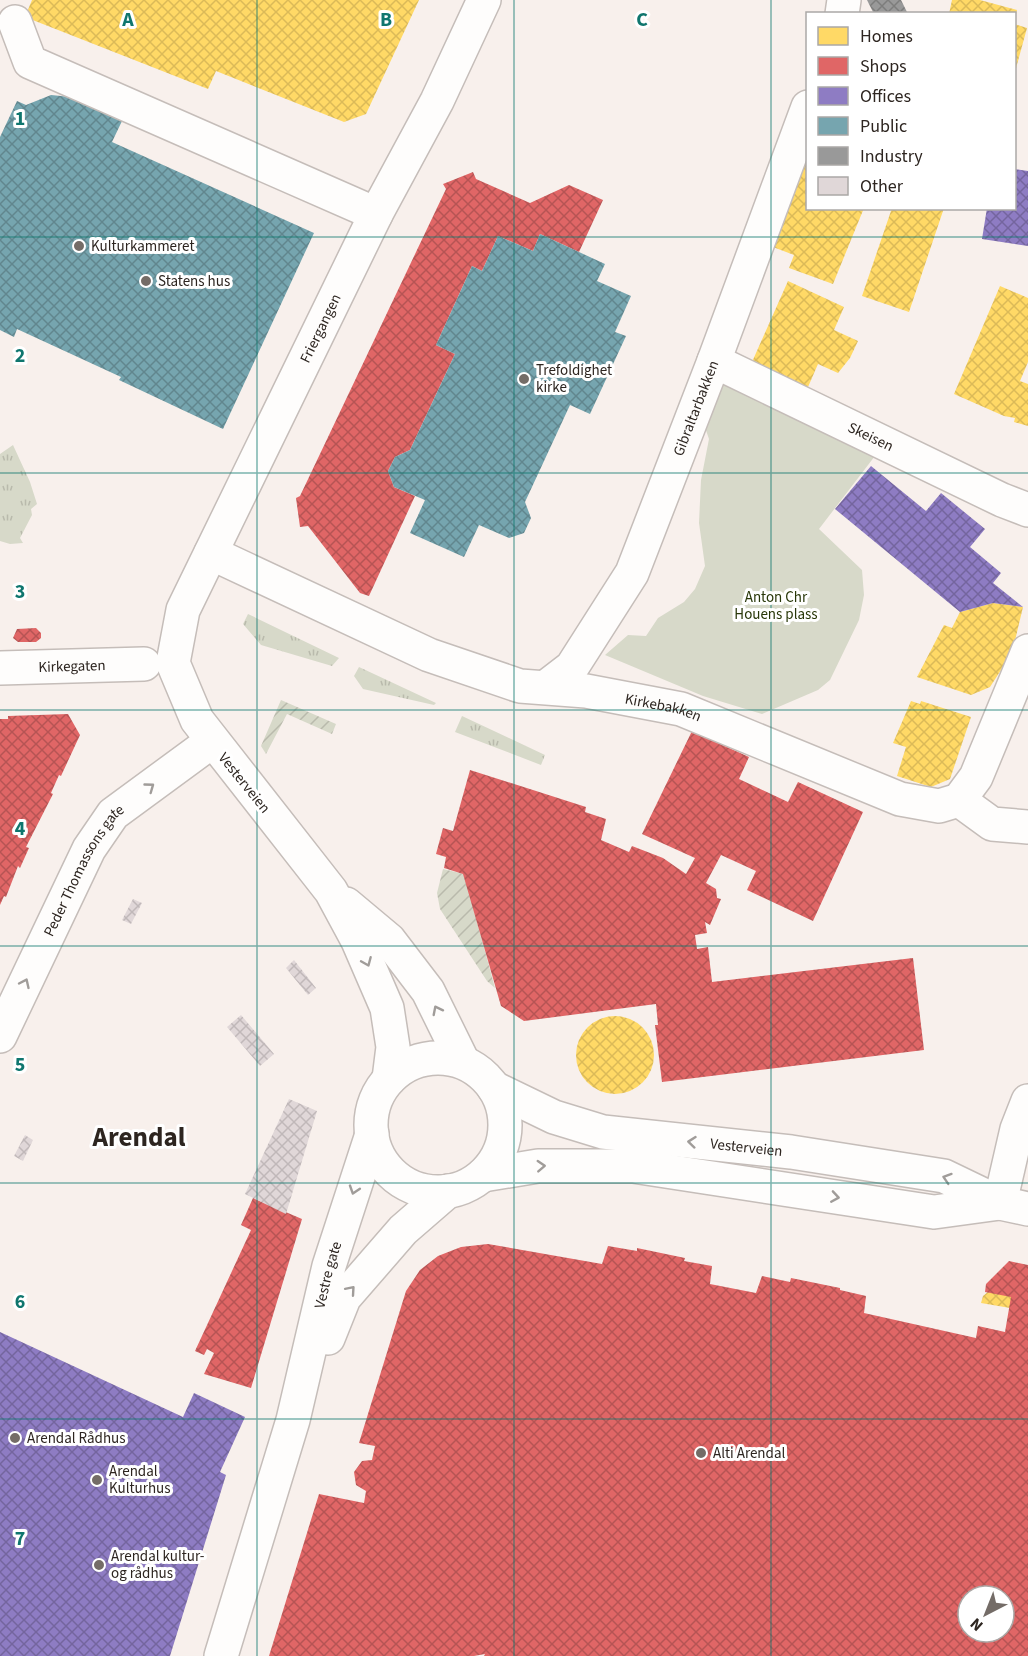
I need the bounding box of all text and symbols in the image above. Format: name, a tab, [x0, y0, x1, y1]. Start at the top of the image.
text: A	[121, 6, 134, 34]
text: B	[380, 6, 392, 34]
text: C	[636, 6, 648, 34]
legend	[806, 12, 1016, 210]
text: Homes	[860, 24, 913, 49]
text: Shops	[860, 54, 907, 79]
text: Offices	[860, 84, 911, 109]
text: 1	[15, 105, 25, 133]
text: Public	[860, 114, 907, 139]
text: Industry	[860, 144, 923, 169]
text: Other	[860, 174, 904, 199]
place label: Kulturkammeret	[91, 236, 194, 257]
marker: Kulturkammeret	[72, 239, 86, 253]
place label: Statens hus	[158, 271, 230, 292]
marker: Statens hus	[139, 274, 153, 288]
street label: Friergangen	[295, 290, 346, 366]
text: 2	[15, 342, 25, 370]
street label: Gibraltarbakken	[668, 357, 724, 459]
place label: Trefoldighet kirke	[536, 360, 612, 398]
marker: Trefoldighet kirke	[517, 372, 531, 386]
street label: Skeisen	[844, 417, 897, 457]
text: 3	[15, 578, 25, 606]
park label: Anton Chr Houens plass	[734, 587, 818, 625]
street label: Kirkegaten	[38, 655, 106, 677]
street label: Kirkebakken	[623, 688, 705, 727]
street label: Vesterveien	[213, 748, 275, 818]
one-way arrow	[144, 783, 155, 794]
street label: Peder Thomassons gate	[38, 799, 128, 940]
text: 4	[15, 815, 26, 843]
one-way arrow	[360, 956, 372, 967]
one-way arrow	[18, 979, 30, 990]
one-way arrow	[433, 1005, 444, 1016]
text: 5	[15, 1051, 25, 1079]
district label: Arendal	[92, 1118, 186, 1157]
street label: Vesterveien	[709, 1133, 784, 1162]
one-way arrow	[688, 1136, 697, 1148]
one-way arrow	[536, 1160, 545, 1173]
one-way arrow	[942, 1173, 953, 1185]
one-way arrow	[348, 1184, 361, 1195]
one-way arrow	[830, 1191, 839, 1203]
street label: Vestre gate	[309, 1239, 347, 1310]
one-way arrow	[344, 1286, 355, 1297]
text: 6	[15, 1288, 25, 1316]
place label: Arendal Rådhus	[27, 1428, 126, 1449]
marker: Arendal Rådhus	[8, 1431, 22, 1445]
place label: Alti Arendal	[713, 1443, 785, 1464]
marker: Alti Arendal	[694, 1446, 708, 1460]
place label: Arendal Kulturhus	[109, 1461, 171, 1499]
marker: Arendal Kulturhus	[90, 1473, 104, 1487]
text: 7	[15, 1525, 25, 1553]
place label: Arendal kultur- og rådhus	[111, 1546, 205, 1584]
marker: Arendal kultur- og rådhus	[92, 1558, 106, 1572]
north arrow	[956, 1584, 1016, 1644]
text: N	[965, 1613, 988, 1636]

